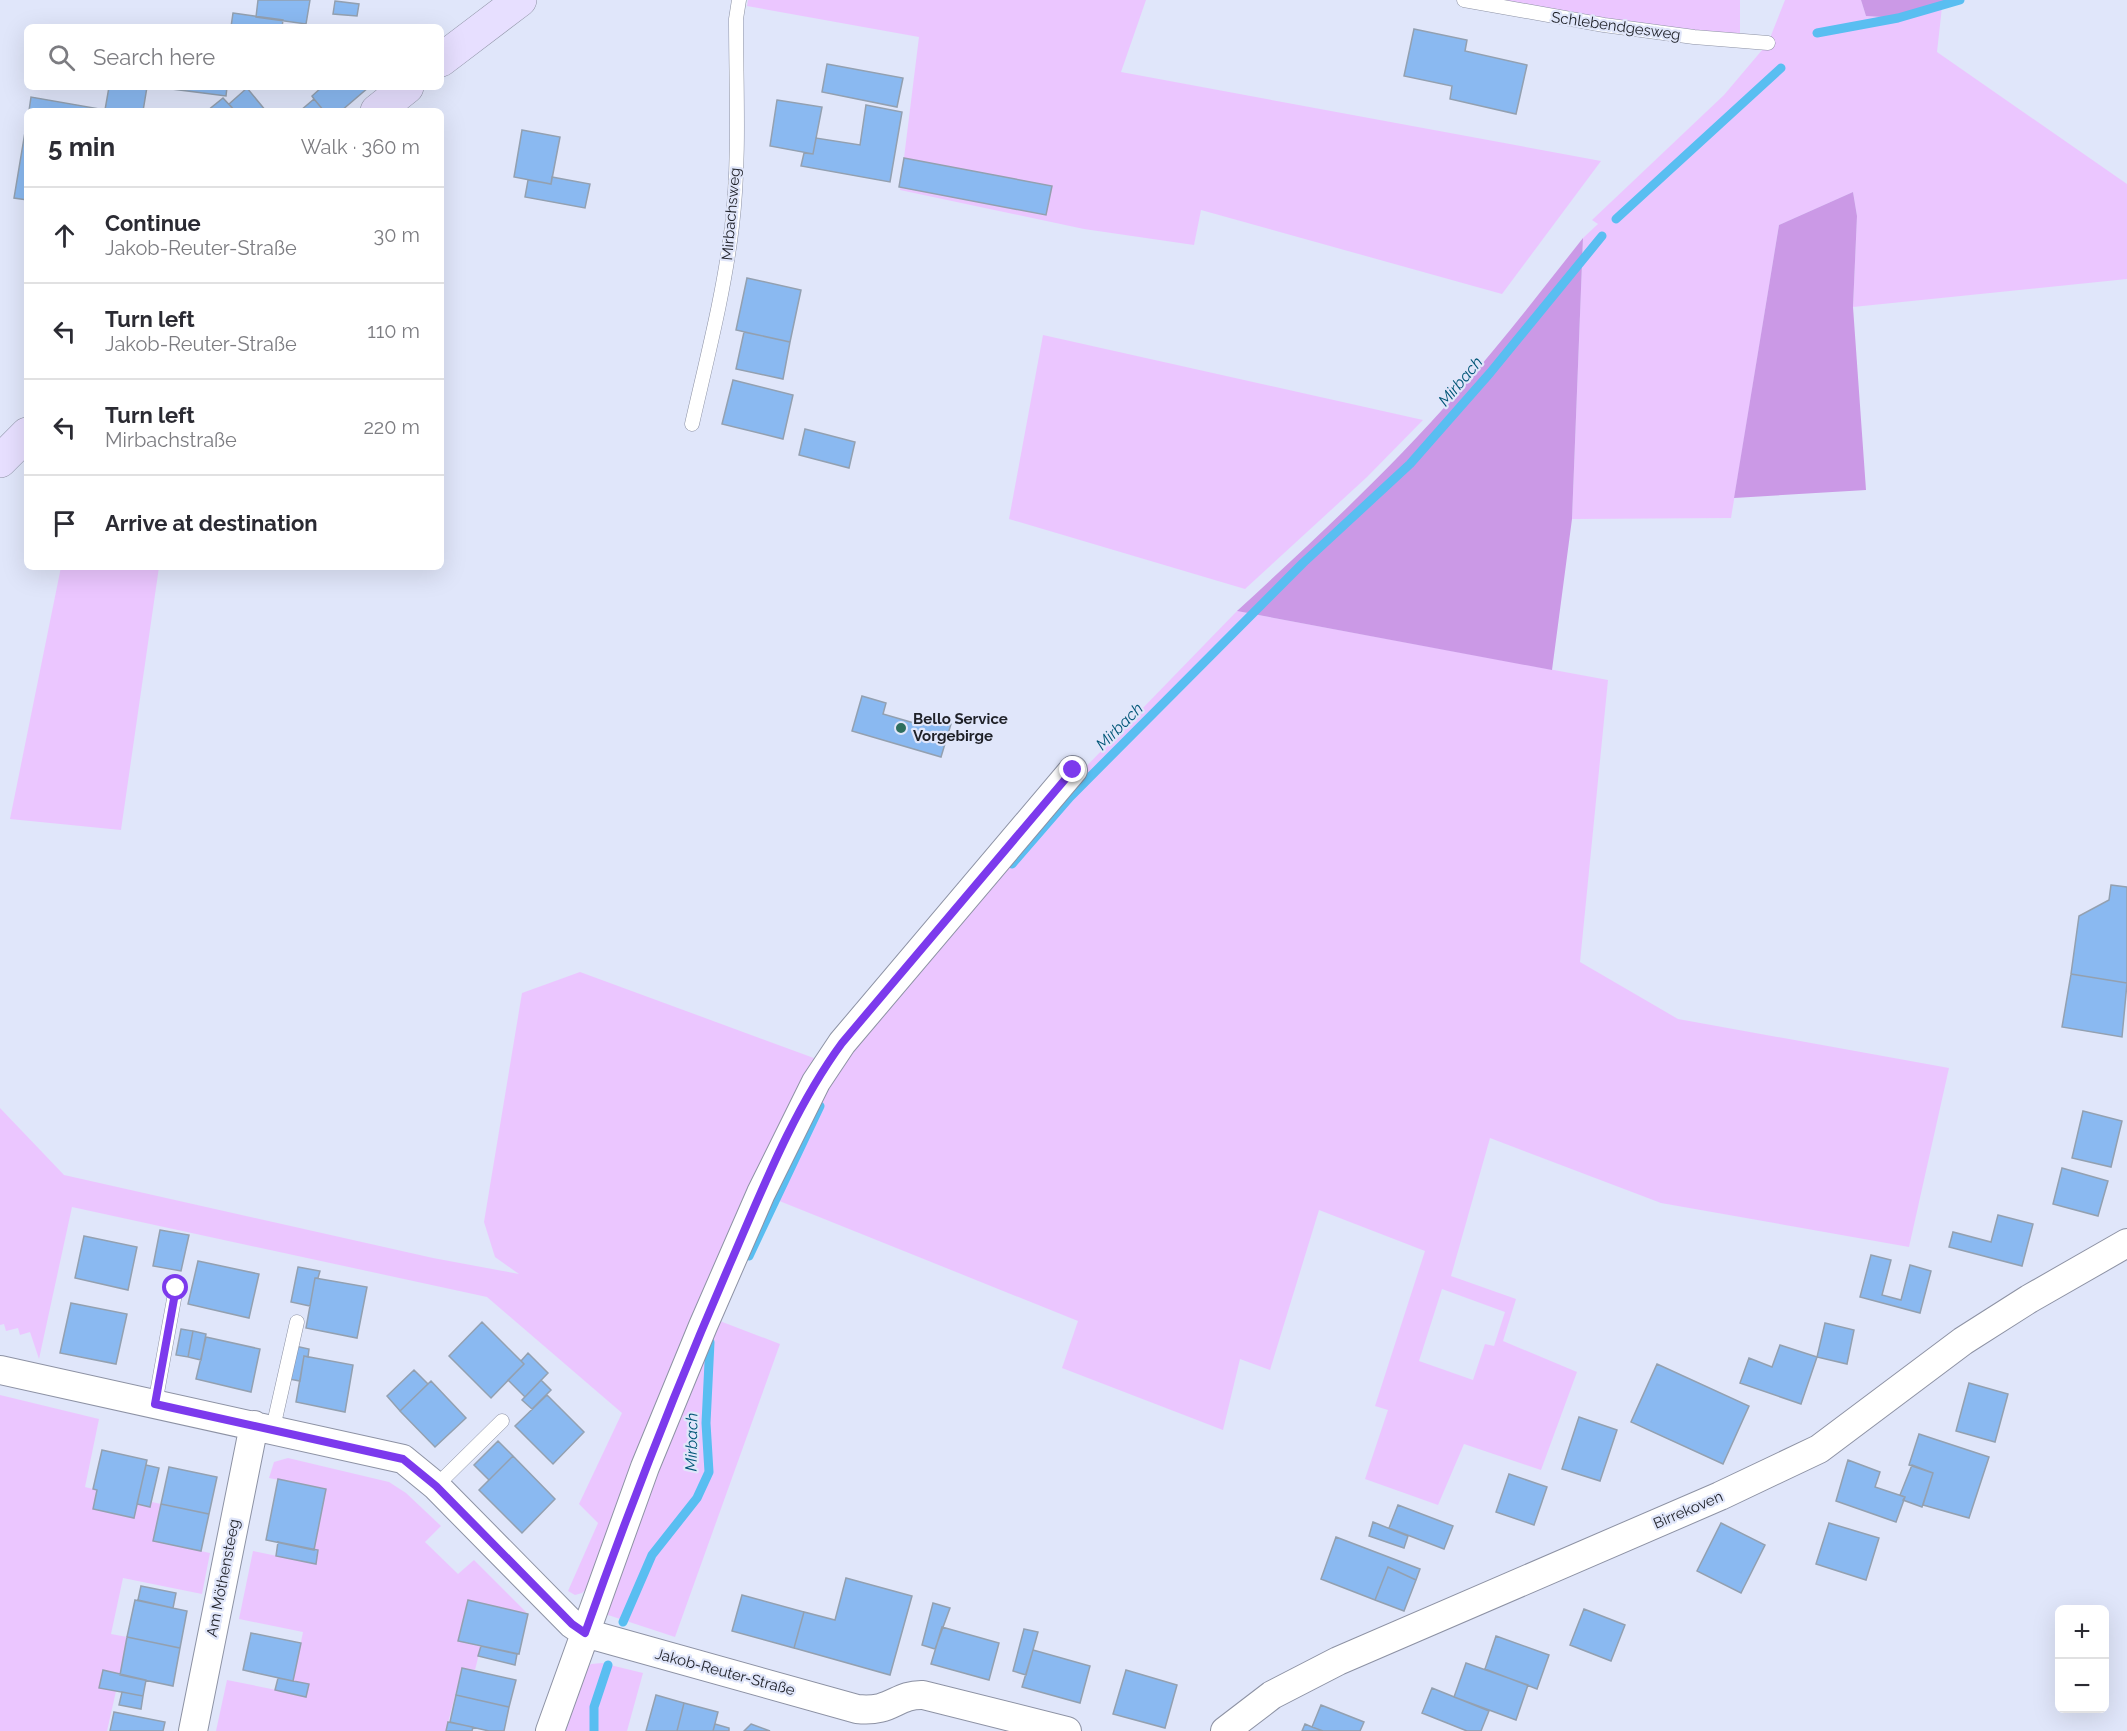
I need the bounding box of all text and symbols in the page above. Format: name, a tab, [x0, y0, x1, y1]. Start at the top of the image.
street label: Schlebendgesweg	[1550, 8, 1682, 44]
search box	[24, 24, 444, 90]
icon: search	[45, 41, 78, 74]
text: Search here	[93, 44, 215, 70]
text: 5 min	[48, 132, 115, 162]
text: Walk · 360 m	[301, 135, 420, 159]
street label: Mirbachsweg	[718, 167, 744, 261]
text: Continue	[105, 210, 201, 236]
icon: ahead	[48, 219, 81, 252]
text: 30 m	[374, 223, 420, 247]
text: Jakob-Reuter-Straße	[105, 236, 297, 260]
text: Turn left	[105, 306, 195, 332]
icon: left	[48, 315, 81, 348]
text: 110 m	[367, 319, 420, 343]
text: Jakob-Reuter-Straße	[105, 332, 297, 356]
water label: Mirbach	[1434, 353, 1487, 410]
text: Turn left	[105, 402, 195, 428]
icon: left	[48, 411, 81, 444]
text: 220 m	[363, 415, 420, 439]
text: Mirbachstraße	[105, 428, 237, 452]
icon: arrive	[48, 507, 81, 540]
text: Arrive at destination	[105, 510, 318, 536]
water label: Mirbach	[1092, 699, 1147, 754]
place label: Bello Service Vorgebirge	[913, 710, 1008, 745]
marker: Bello Service Vorgebirge	[894, 721, 908, 735]
route end	[1059, 756, 1085, 782]
route start	[162, 1274, 188, 1300]
water label: Mirbach	[681, 1412, 702, 1472]
street label: Birrekoven	[1651, 1487, 1725, 1533]
street label: Am Möthensteeg	[203, 1517, 243, 1639]
map controls	[2055, 1605, 2109, 1713]
button: +	[2055, 1605, 2109, 1659]
street label: Jakob-Reuter-Straße	[653, 1645, 797, 1699]
button: −	[2055, 1659, 2109, 1713]

